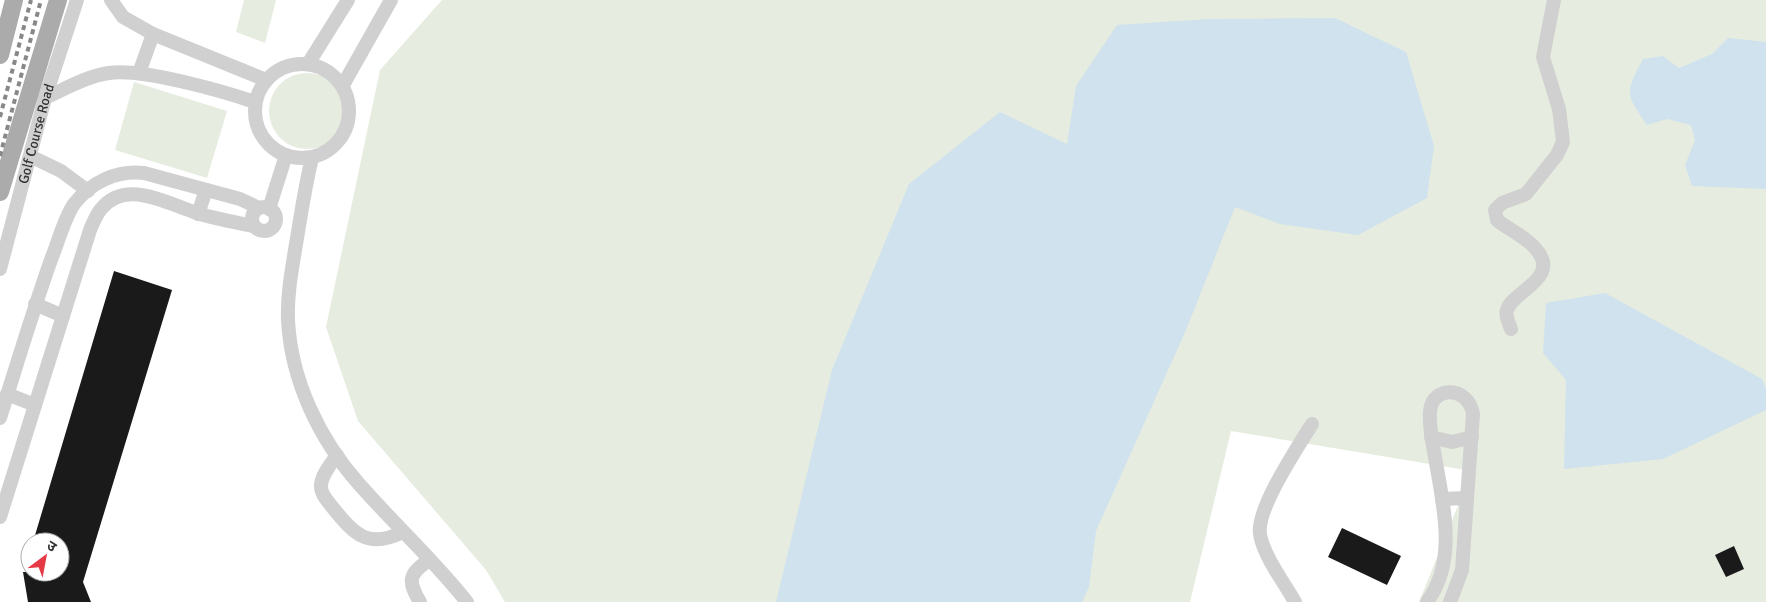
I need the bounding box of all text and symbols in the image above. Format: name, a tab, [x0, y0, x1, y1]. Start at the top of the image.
street label: Golf Course Road	[15, 82, 58, 186]
north arrow	[20, 532, 70, 582]
text: उ	[44, 537, 60, 556]

